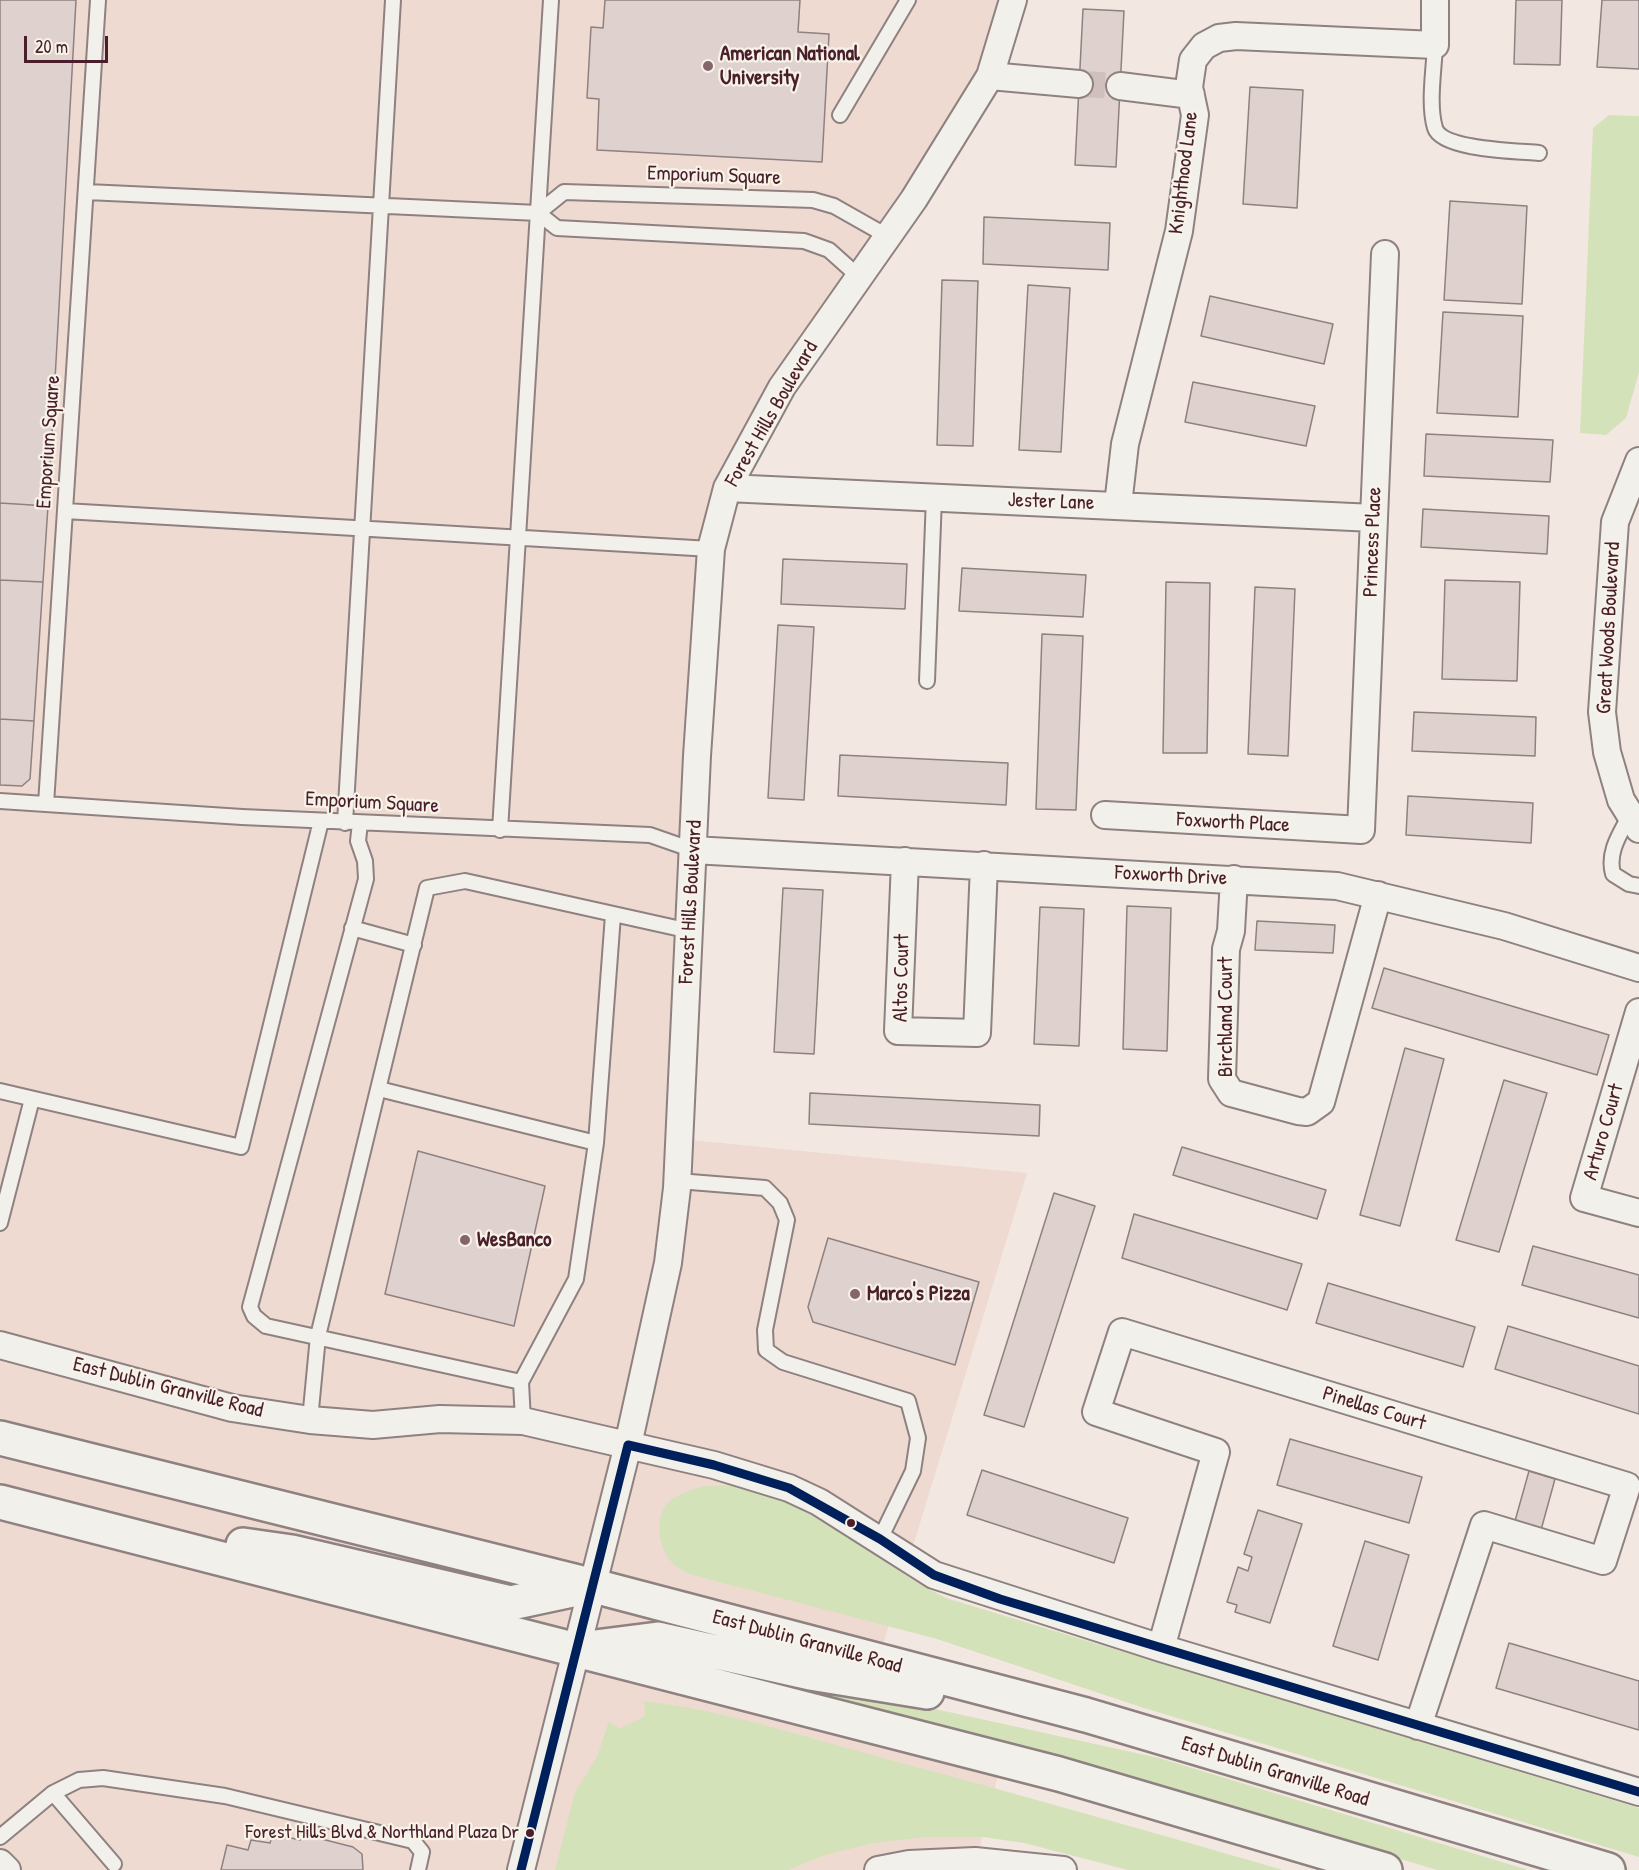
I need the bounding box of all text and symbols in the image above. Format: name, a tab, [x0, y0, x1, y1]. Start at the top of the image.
scale bar	[27, 24, 111, 62]
text: 20 m	[35, 34, 68, 59]
place label: American National University	[720, 41, 859, 91]
marker: American National University	[701, 59, 715, 73]
street label: Knighthood Lane	[1164, 110, 1204, 236]
street label: Emporium Square	[647, 161, 781, 191]
street label: Forest Hills Boulevard	[720, 337, 824, 491]
street label: Emporium Square	[32, 374, 66, 510]
street label: Princess Place	[1358, 486, 1388, 598]
street label: Jester Lane	[1007, 488, 1095, 516]
street label: Great Woods Boulevard	[1592, 541, 1626, 715]
street label: Emporium Square	[305, 787, 439, 819]
street label: Foxworth Place	[1176, 807, 1290, 839]
street label: Forest Hills Boulevard	[674, 820, 708, 984]
street label: Foxworth Drive	[1114, 860, 1228, 892]
street label: Altos Court	[889, 934, 915, 1022]
street label: Birchland Court	[1213, 957, 1239, 1077]
street label: Arturo Court	[1578, 1081, 1630, 1183]
place label: WesBanco	[477, 1227, 551, 1253]
marker: WesBanco	[458, 1233, 472, 1247]
place label: Marco's Pizza	[867, 1281, 970, 1307]
marker: Marco's Pizza	[848, 1287, 862, 1301]
street label: East Dublin Granville Road	[70, 1352, 266, 1424]
street label: Pinellas Court	[1319, 1381, 1429, 1437]
unlabelled marker	[845, 1517, 857, 1529]
street label: East Dublin Granville Road	[710, 1605, 904, 1679]
street label: East Dublin Granville Road	[1178, 1731, 1372, 1813]
place label: Forest Hills Blvd & Northland Plaza Dr	[246, 1821, 519, 1845]
marker: Forest Hills Blvd & Northland Plaza Dr	[524, 1827, 536, 1839]

